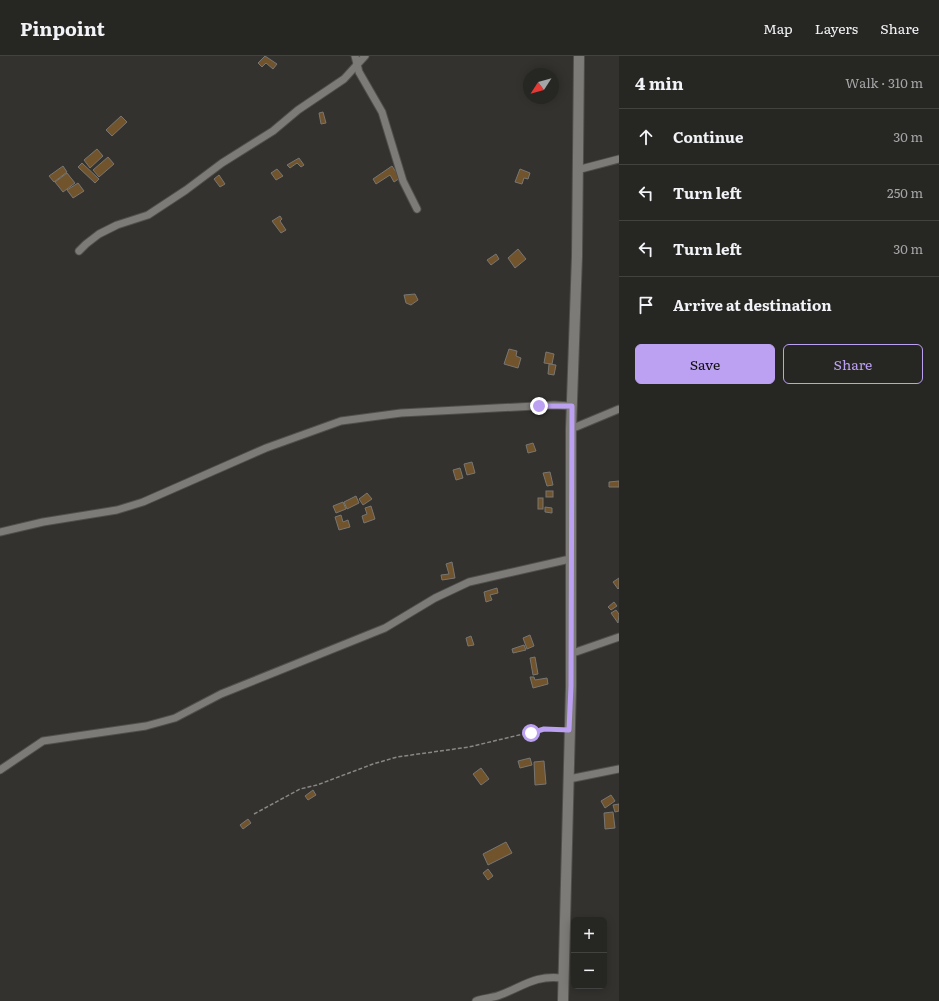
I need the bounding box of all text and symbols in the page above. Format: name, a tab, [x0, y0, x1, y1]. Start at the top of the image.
text: Pinpoint	[20, 14, 105, 42]
text: Map	[763, 18, 793, 38]
text: Layers	[815, 18, 858, 38]
text: Share	[880, 18, 919, 38]
north arrow	[523, 68, 559, 104]
text: 4 min	[635, 70, 684, 95]
text: Walk · 310 m	[845, 73, 923, 92]
text: Continue	[673, 125, 743, 148]
icon: ahead	[635, 126, 657, 148]
text: 30 m	[893, 127, 923, 146]
text: Turn left	[673, 181, 742, 204]
icon: left	[635, 182, 657, 204]
text: 250 m	[887, 183, 923, 202]
text: Turn left	[673, 237, 742, 260]
icon: left	[635, 238, 657, 260]
text: 30 m	[893, 239, 923, 258]
text: Arrive at destination	[673, 293, 832, 316]
icon: arrive	[635, 294, 657, 316]
button: Save	[635, 344, 775, 384]
button: Share	[783, 344, 923, 384]
route end	[530, 397, 548, 415]
route start	[522, 724, 540, 742]
map controls	[571, 917, 607, 989]
button: +	[571, 917, 607, 953]
button: −	[571, 953, 607, 989]

